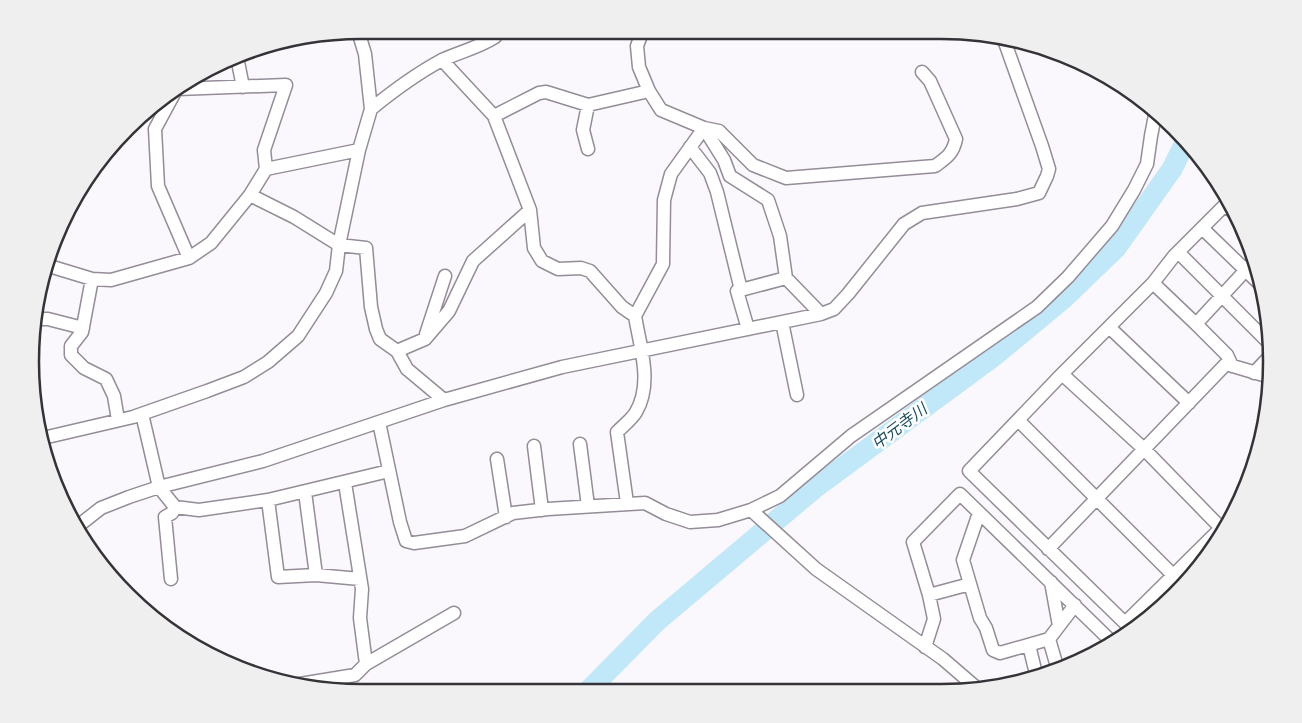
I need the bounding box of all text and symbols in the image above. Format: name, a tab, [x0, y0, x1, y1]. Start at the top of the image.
water label: 中元寺川	[868, 398, 932, 453]

